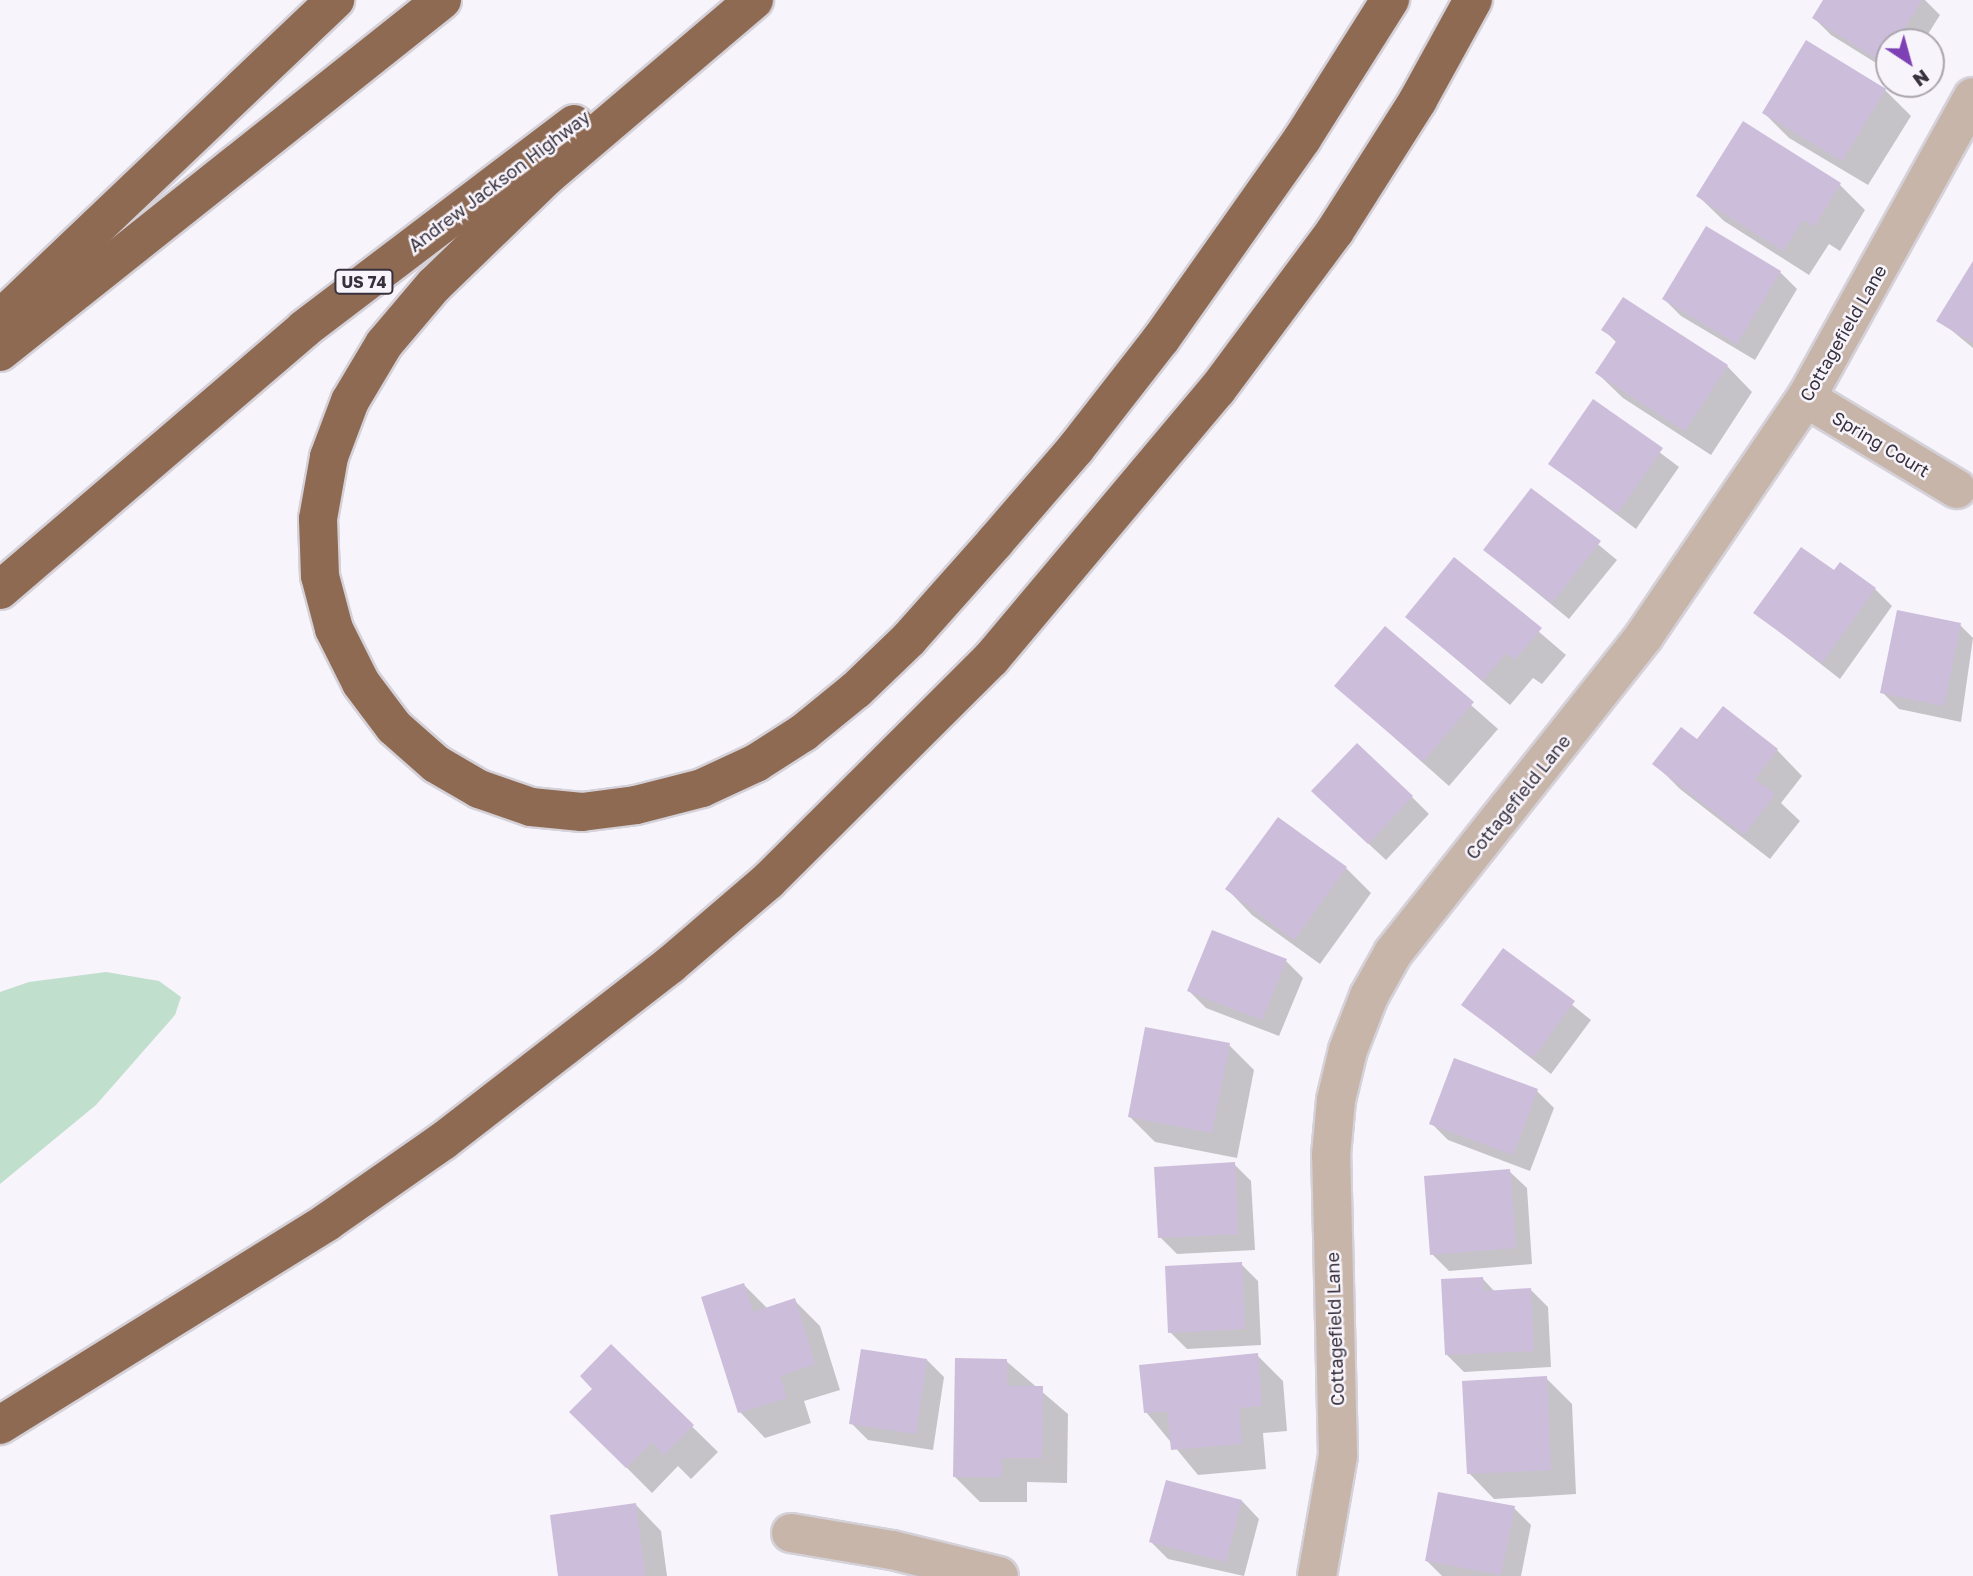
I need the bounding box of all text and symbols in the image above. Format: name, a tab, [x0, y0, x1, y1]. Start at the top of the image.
north arrow	[1875, 28, 1945, 98]
text: N	[1909, 65, 1934, 92]
street label: Andrew Jackson Highway	[404, 106, 594, 256]
street label: Cottagefield Lane	[1795, 261, 1891, 405]
road number: US 74	[334, 270, 394, 294]
street label: Spring Court	[1828, 407, 1934, 481]
street label: Cottagefield Lane	[1461, 730, 1575, 864]
street label: Cottagefield Lane	[1322, 1252, 1348, 1406]

